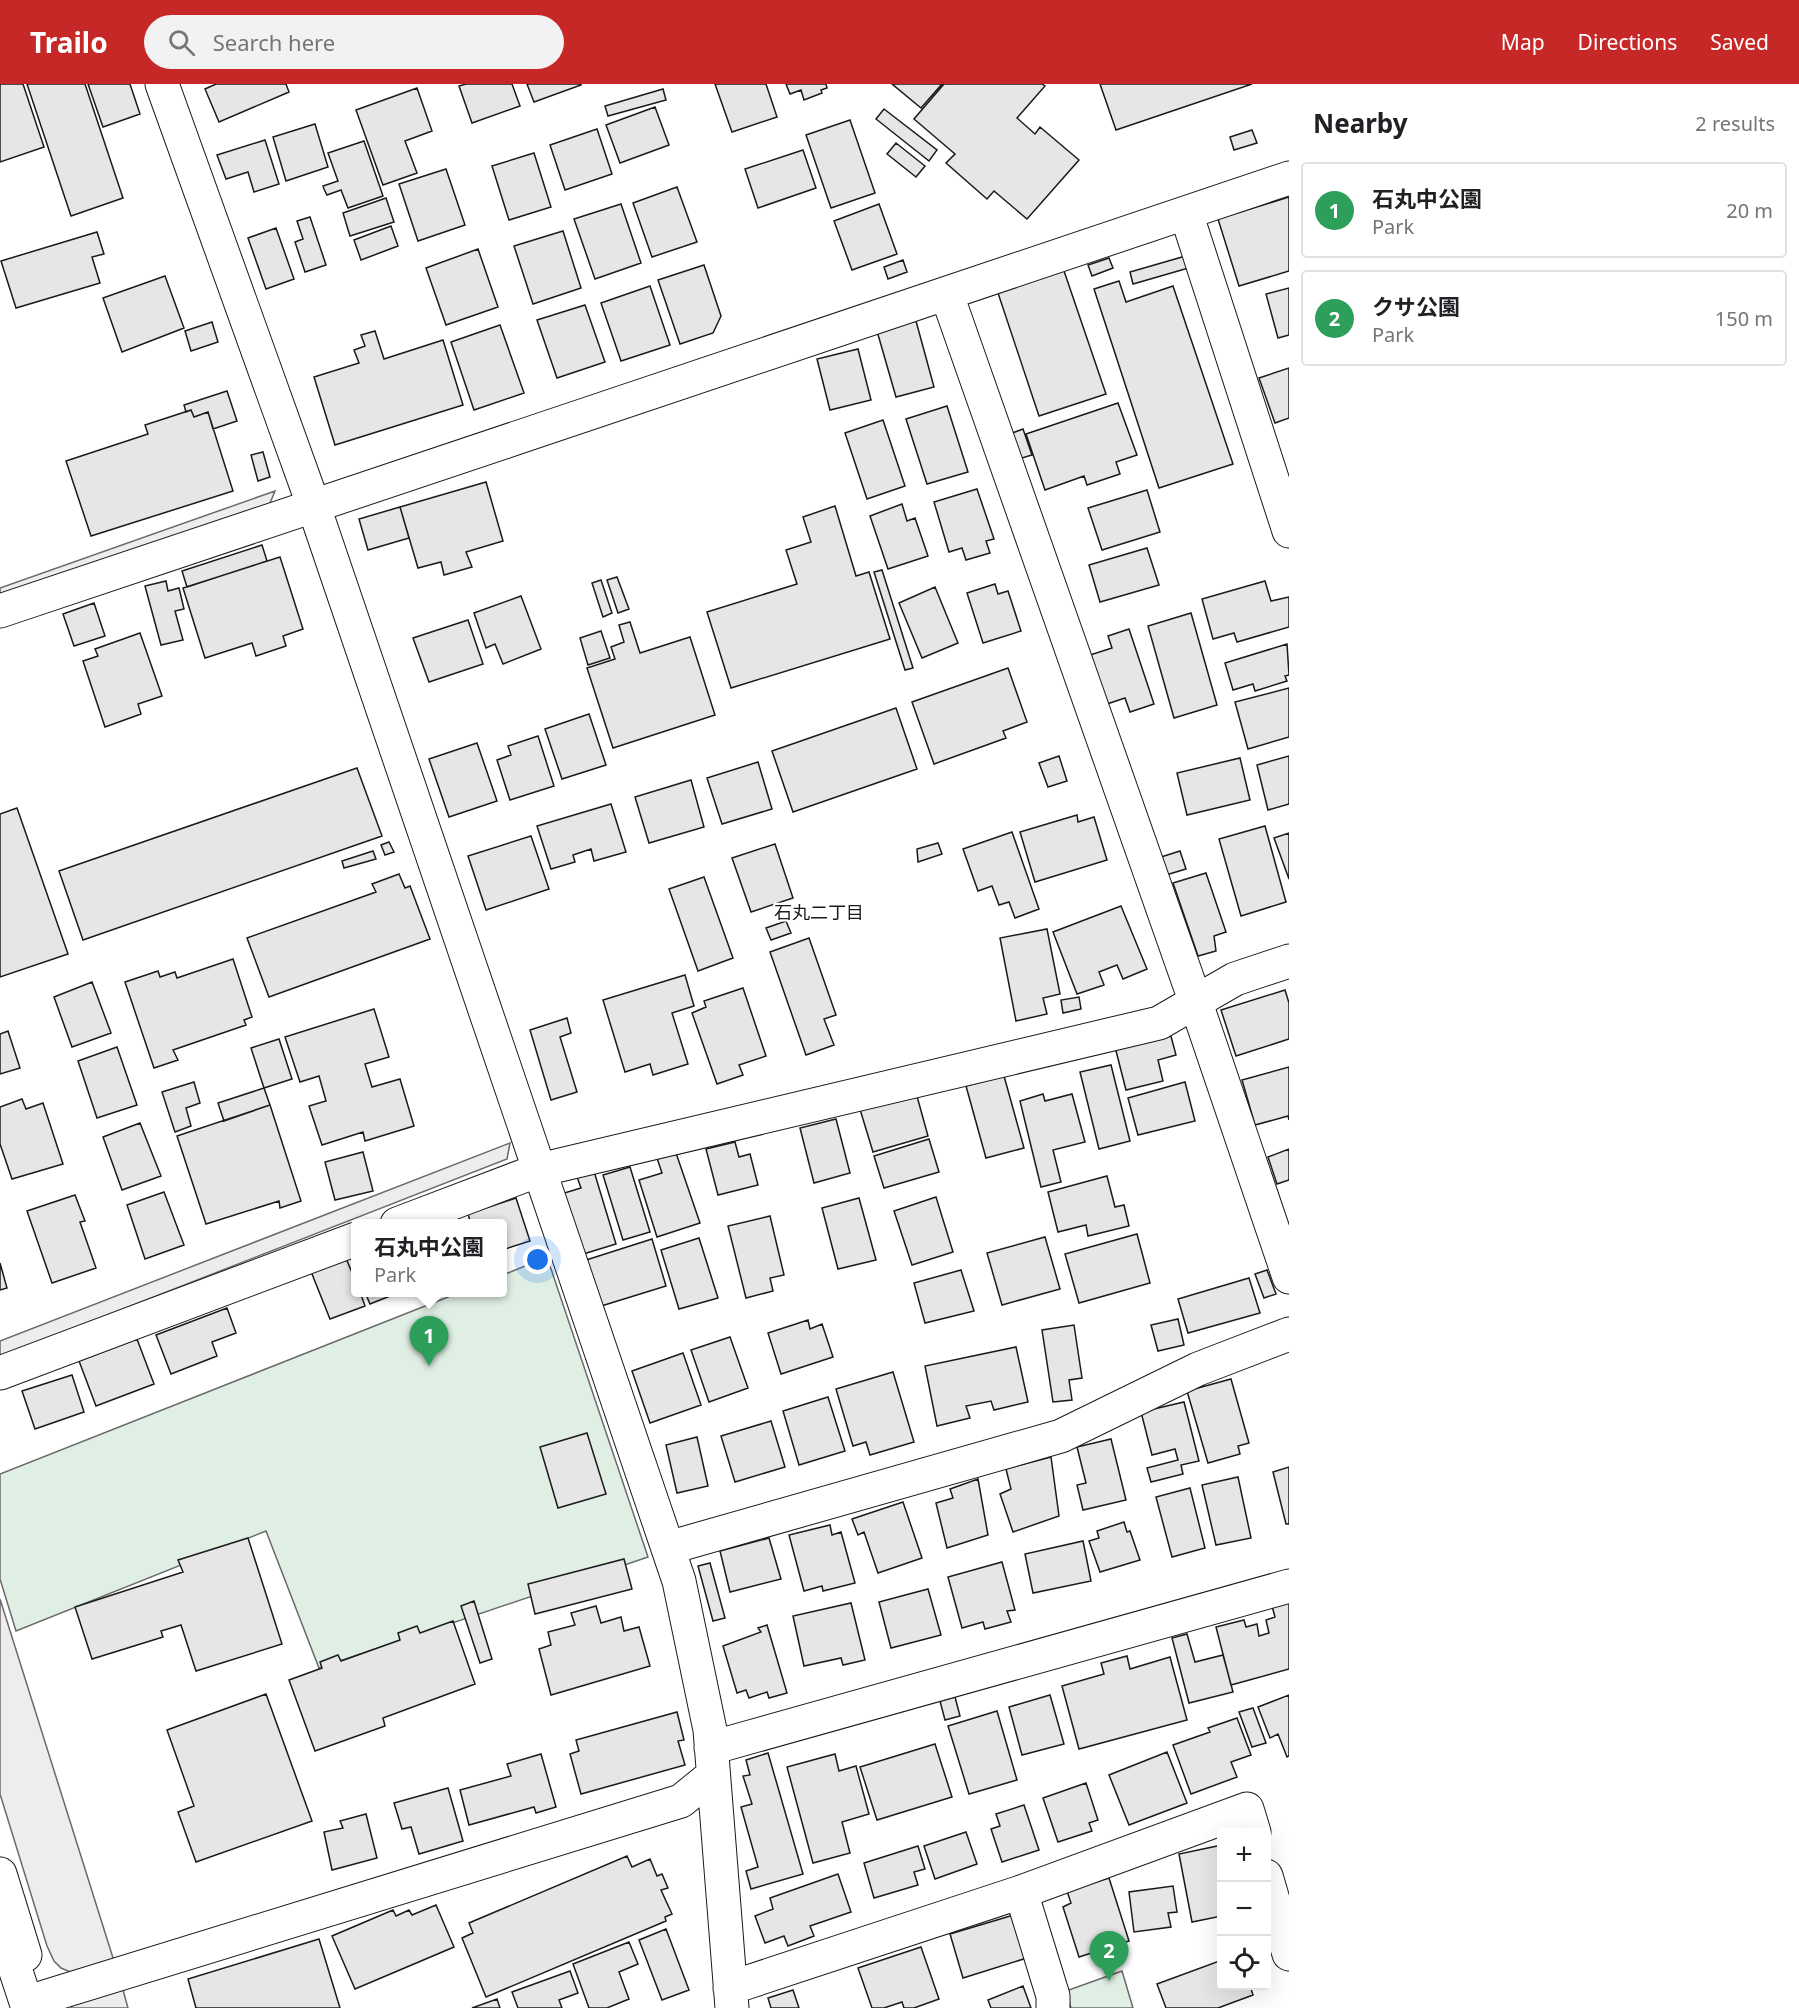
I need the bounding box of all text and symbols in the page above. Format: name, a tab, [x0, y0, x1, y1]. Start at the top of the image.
search box	[144, 15, 564, 69]
text: Trailo	[30, 23, 108, 61]
icon: search	[165, 26, 198, 59]
text: Search here	[213, 27, 335, 57]
text: Map	[1501, 28, 1545, 56]
text: Directions	[1578, 28, 1677, 56]
text: Saved	[1710, 28, 1769, 56]
text: Nearby	[1313, 105, 1408, 141]
text: 2 results	[1695, 110, 1775, 137]
text: 石丸中公園	[1372, 183, 1482, 213]
text: 1	[1329, 197, 1340, 224]
text: 20 m	[1726, 197, 1773, 224]
text: Park	[1372, 213, 1414, 240]
text: クサ公園	[1372, 291, 1460, 321]
text: 2	[1329, 305, 1340, 332]
text: 150 m	[1715, 305, 1773, 332]
text: Park	[1372, 321, 1414, 348]
district label: 石丸二丁目	[774, 900, 864, 924]
popup	[351, 1219, 507, 1297]
text: 石丸中公園	[374, 1231, 484, 1261]
your location	[523, 1245, 552, 1274]
text: Park	[374, 1261, 416, 1288]
pin: 1	[410, 1316, 448, 1366]
map controls	[1217, 1828, 1271, 1990]
button: +	[1217, 1828, 1271, 1882]
button: −	[1217, 1882, 1271, 1936]
pin: 2	[1090, 1932, 1128, 1981]
button: locate	[1217, 1936, 1271, 1990]

